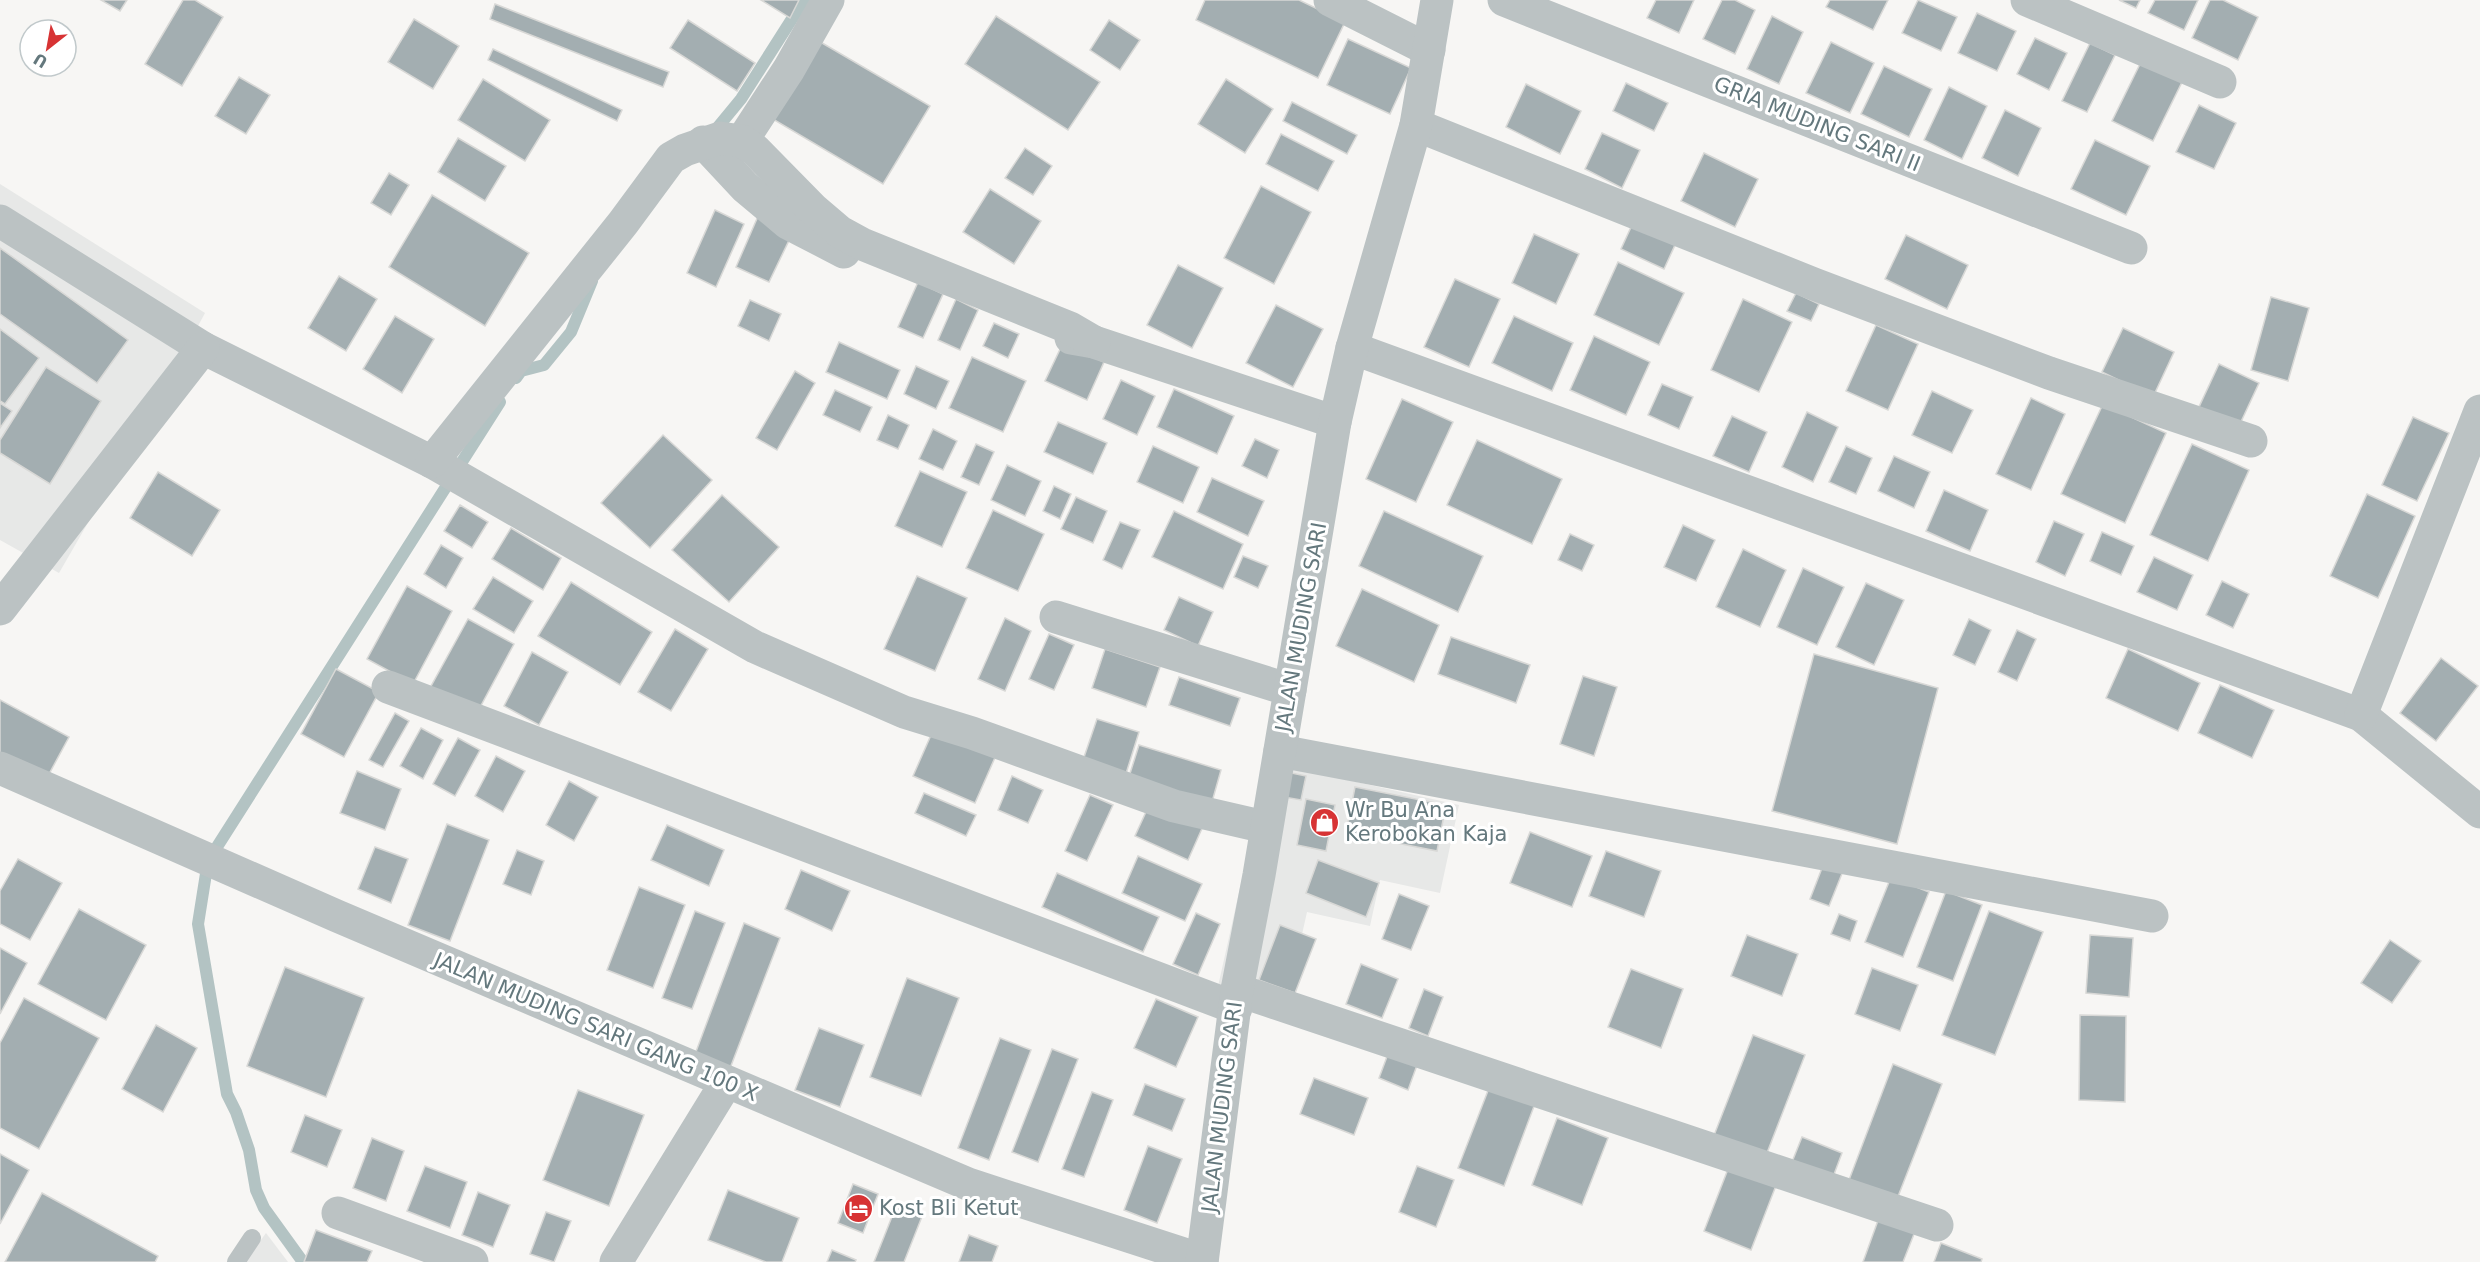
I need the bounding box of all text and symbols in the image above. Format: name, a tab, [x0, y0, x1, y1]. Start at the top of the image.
north arrow	[18, 18, 78, 78]
text: U	[30, 49, 51, 72]
street label: GRIA MUDING SARI II	[1710, 72, 1924, 176]
street label: JALAN MUDING SARI	[1270, 520, 1331, 736]
place label: Wr Bu Ana Kerobokan Kaja	[1345, 798, 1507, 846]
shop icon: Wr Bu Ana Kerobokan Kaja	[1308, 806, 1340, 838]
street label: JALAN MUDING SARI GANG 100 X	[429, 947, 762, 1106]
street label: JALAN MUDING SARI	[1197, 1000, 1247, 1216]
hotel icon: Kost Bli Ketut	[842, 1192, 874, 1224]
place label: Kost Bli Ketut	[879, 1196, 1019, 1220]

